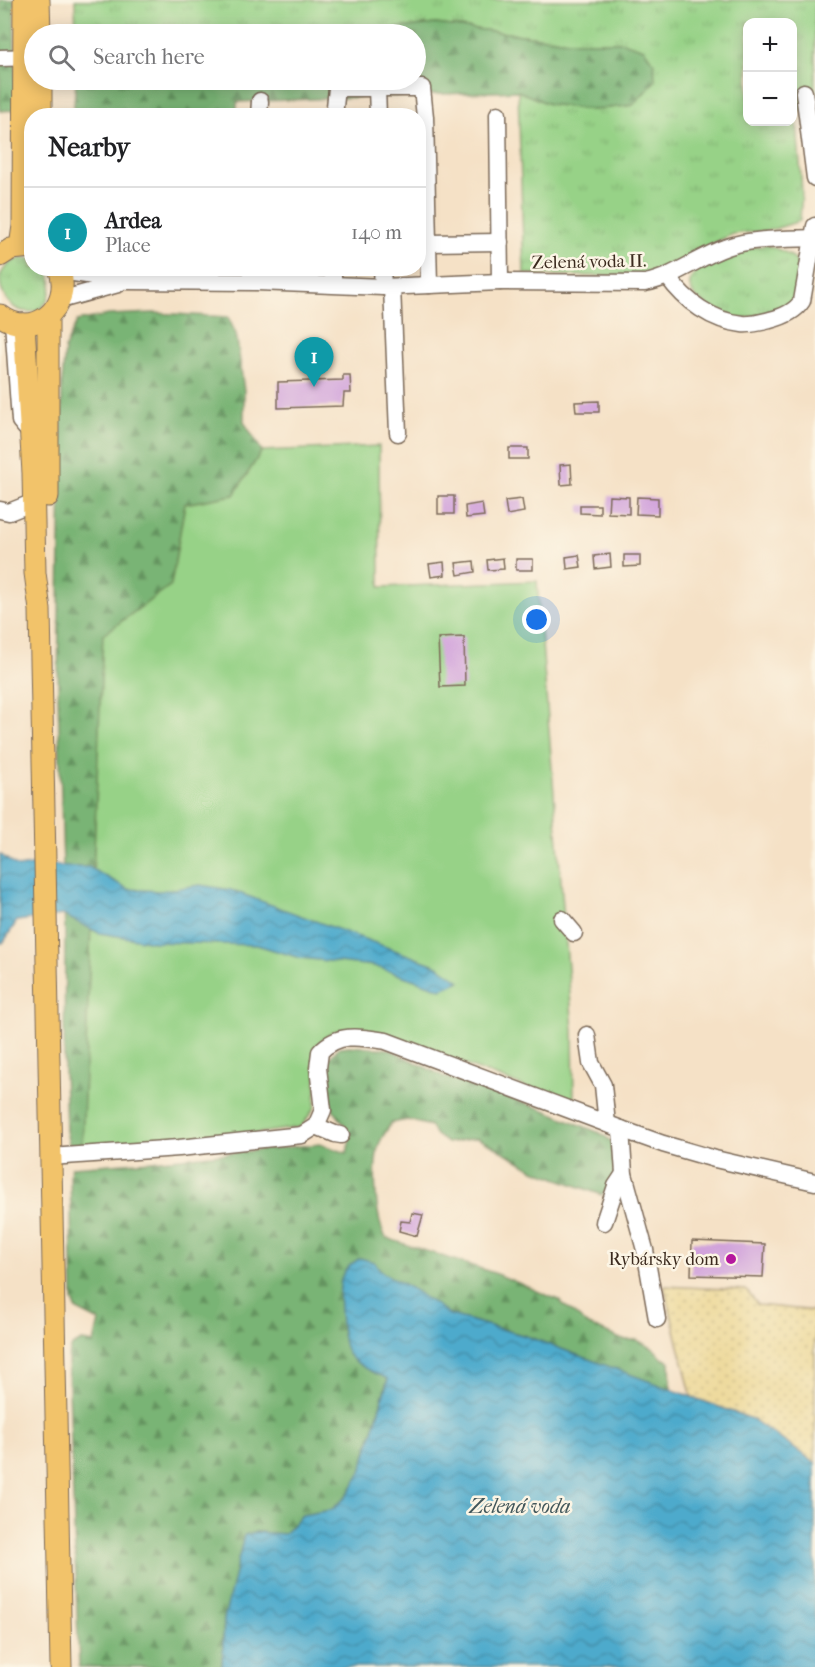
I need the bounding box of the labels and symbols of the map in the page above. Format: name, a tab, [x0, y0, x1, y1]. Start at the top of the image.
street label: Zelená voda II.	[532, 251, 646, 273]
pin: 1	[294, 338, 334, 387]
your location	[522, 605, 551, 634]
place label: Rybársky dom	[608, 1249, 719, 1270]
marker: Rybársky dom	[724, 1252, 738, 1266]
water label: Zelená voda	[467, 1495, 571, 1518]

